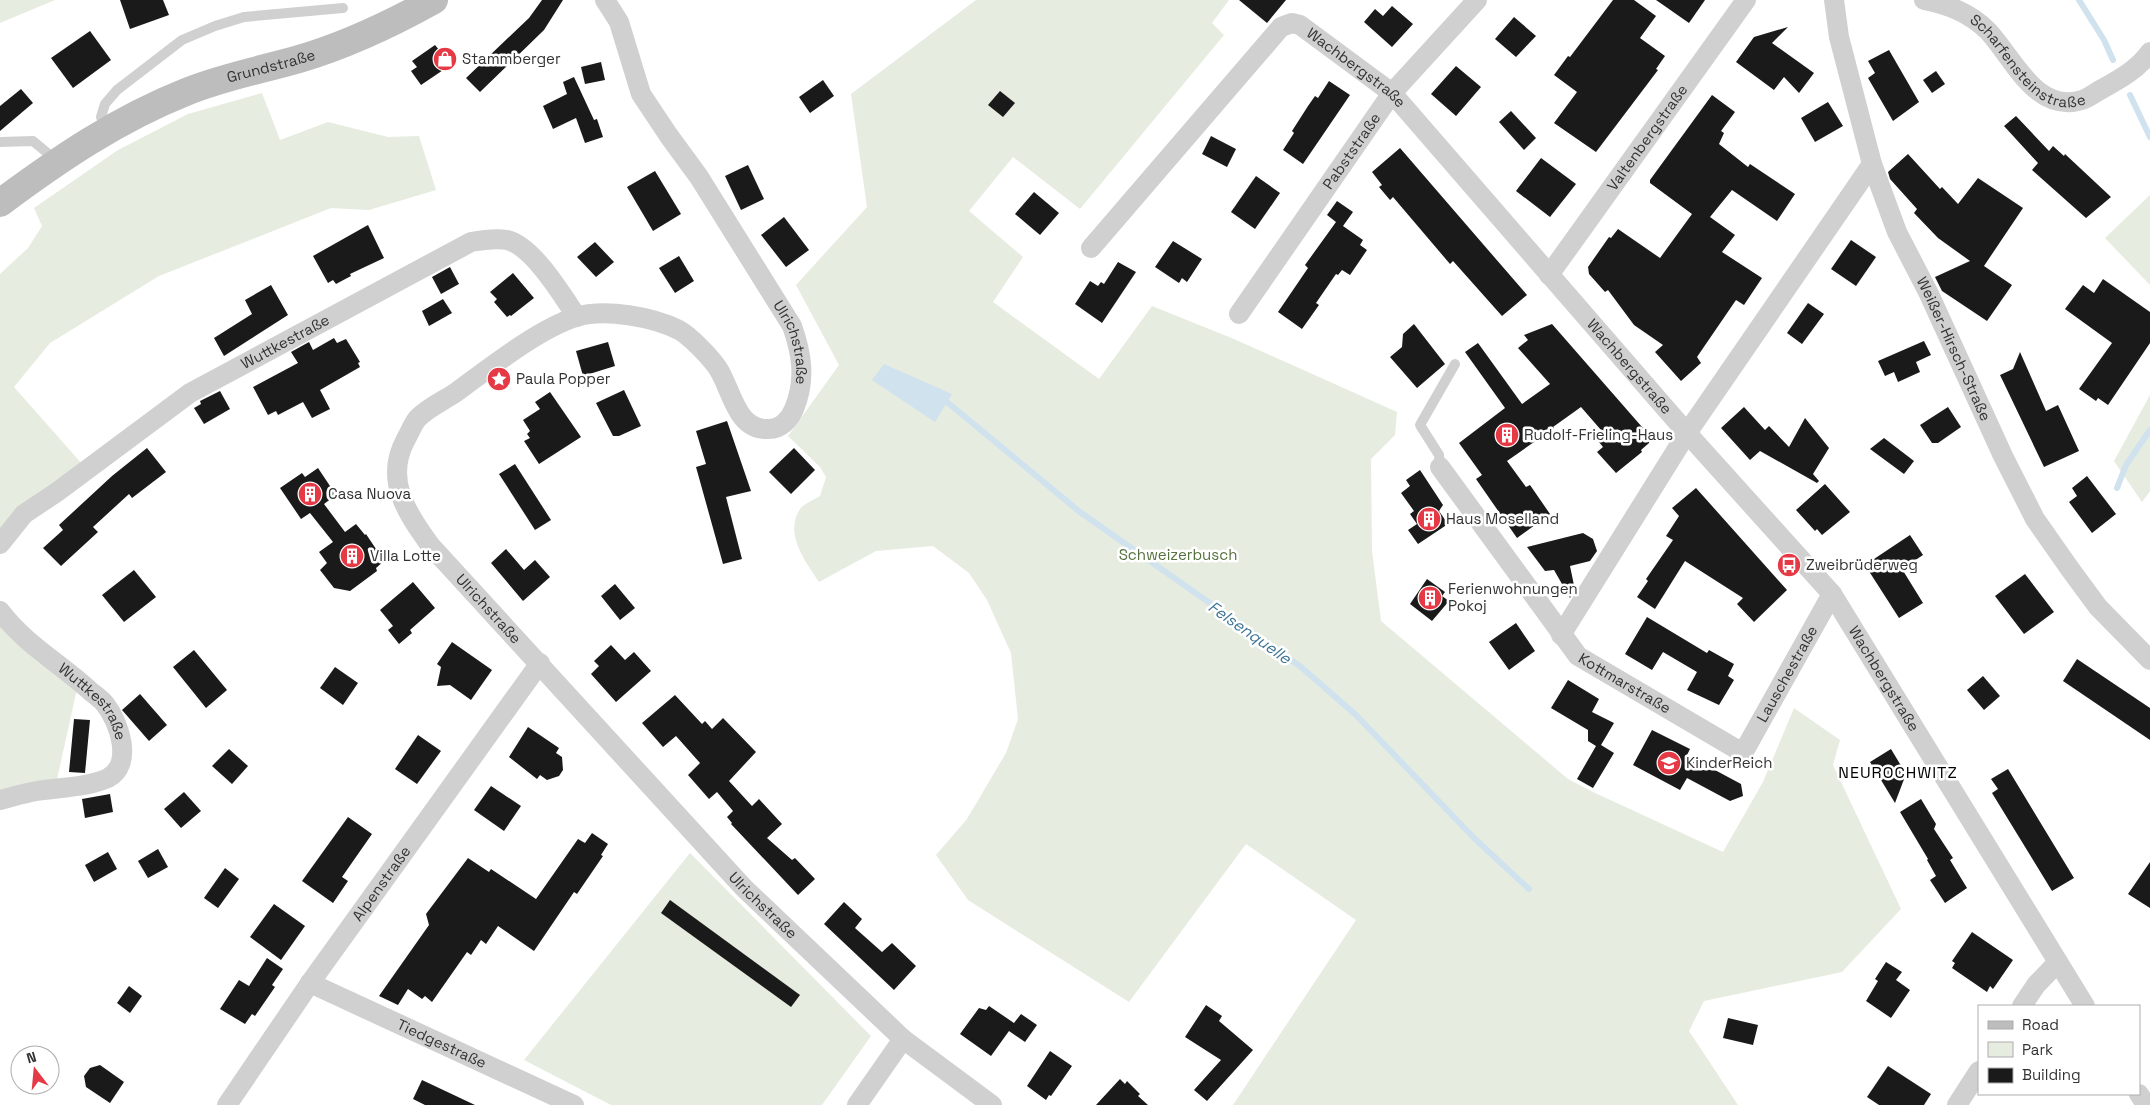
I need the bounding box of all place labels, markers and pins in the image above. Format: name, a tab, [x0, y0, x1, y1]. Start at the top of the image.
shop icon: Stammberger	[432, 46, 458, 72]
place label: Stammberger	[462, 49, 561, 68]
place icon: Paula Popper	[486, 366, 512, 392]
place label: Paula Popper	[516, 369, 611, 388]
building icon: Rudolf-Frieling-Haus	[1494, 422, 1520, 448]
place label: Rudolf-Frieling-Haus	[1524, 425, 1673, 444]
building icon: Casa Nuova	[297, 481, 323, 507]
place label: Casa Nuova	[328, 484, 411, 503]
building icon: Haus Moselland	[1416, 506, 1442, 532]
place label: Haus Moselland	[1446, 509, 1559, 528]
building icon: Villa Lotte	[339, 543, 365, 569]
place label: Villa Lotte	[370, 546, 441, 565]
bus stop icon: Zweibrüderweg	[1776, 552, 1802, 578]
place label: Zweibrüderweg	[1806, 555, 1918, 574]
place label: Ferienwohnungen Pokoj	[1448, 579, 1578, 615]
building icon: Ferienwohnungen Pokoj	[1417, 585, 1443, 611]
school or university icon: KinderReich	[1656, 750, 1682, 776]
place label: KinderReich	[1686, 753, 1772, 772]

